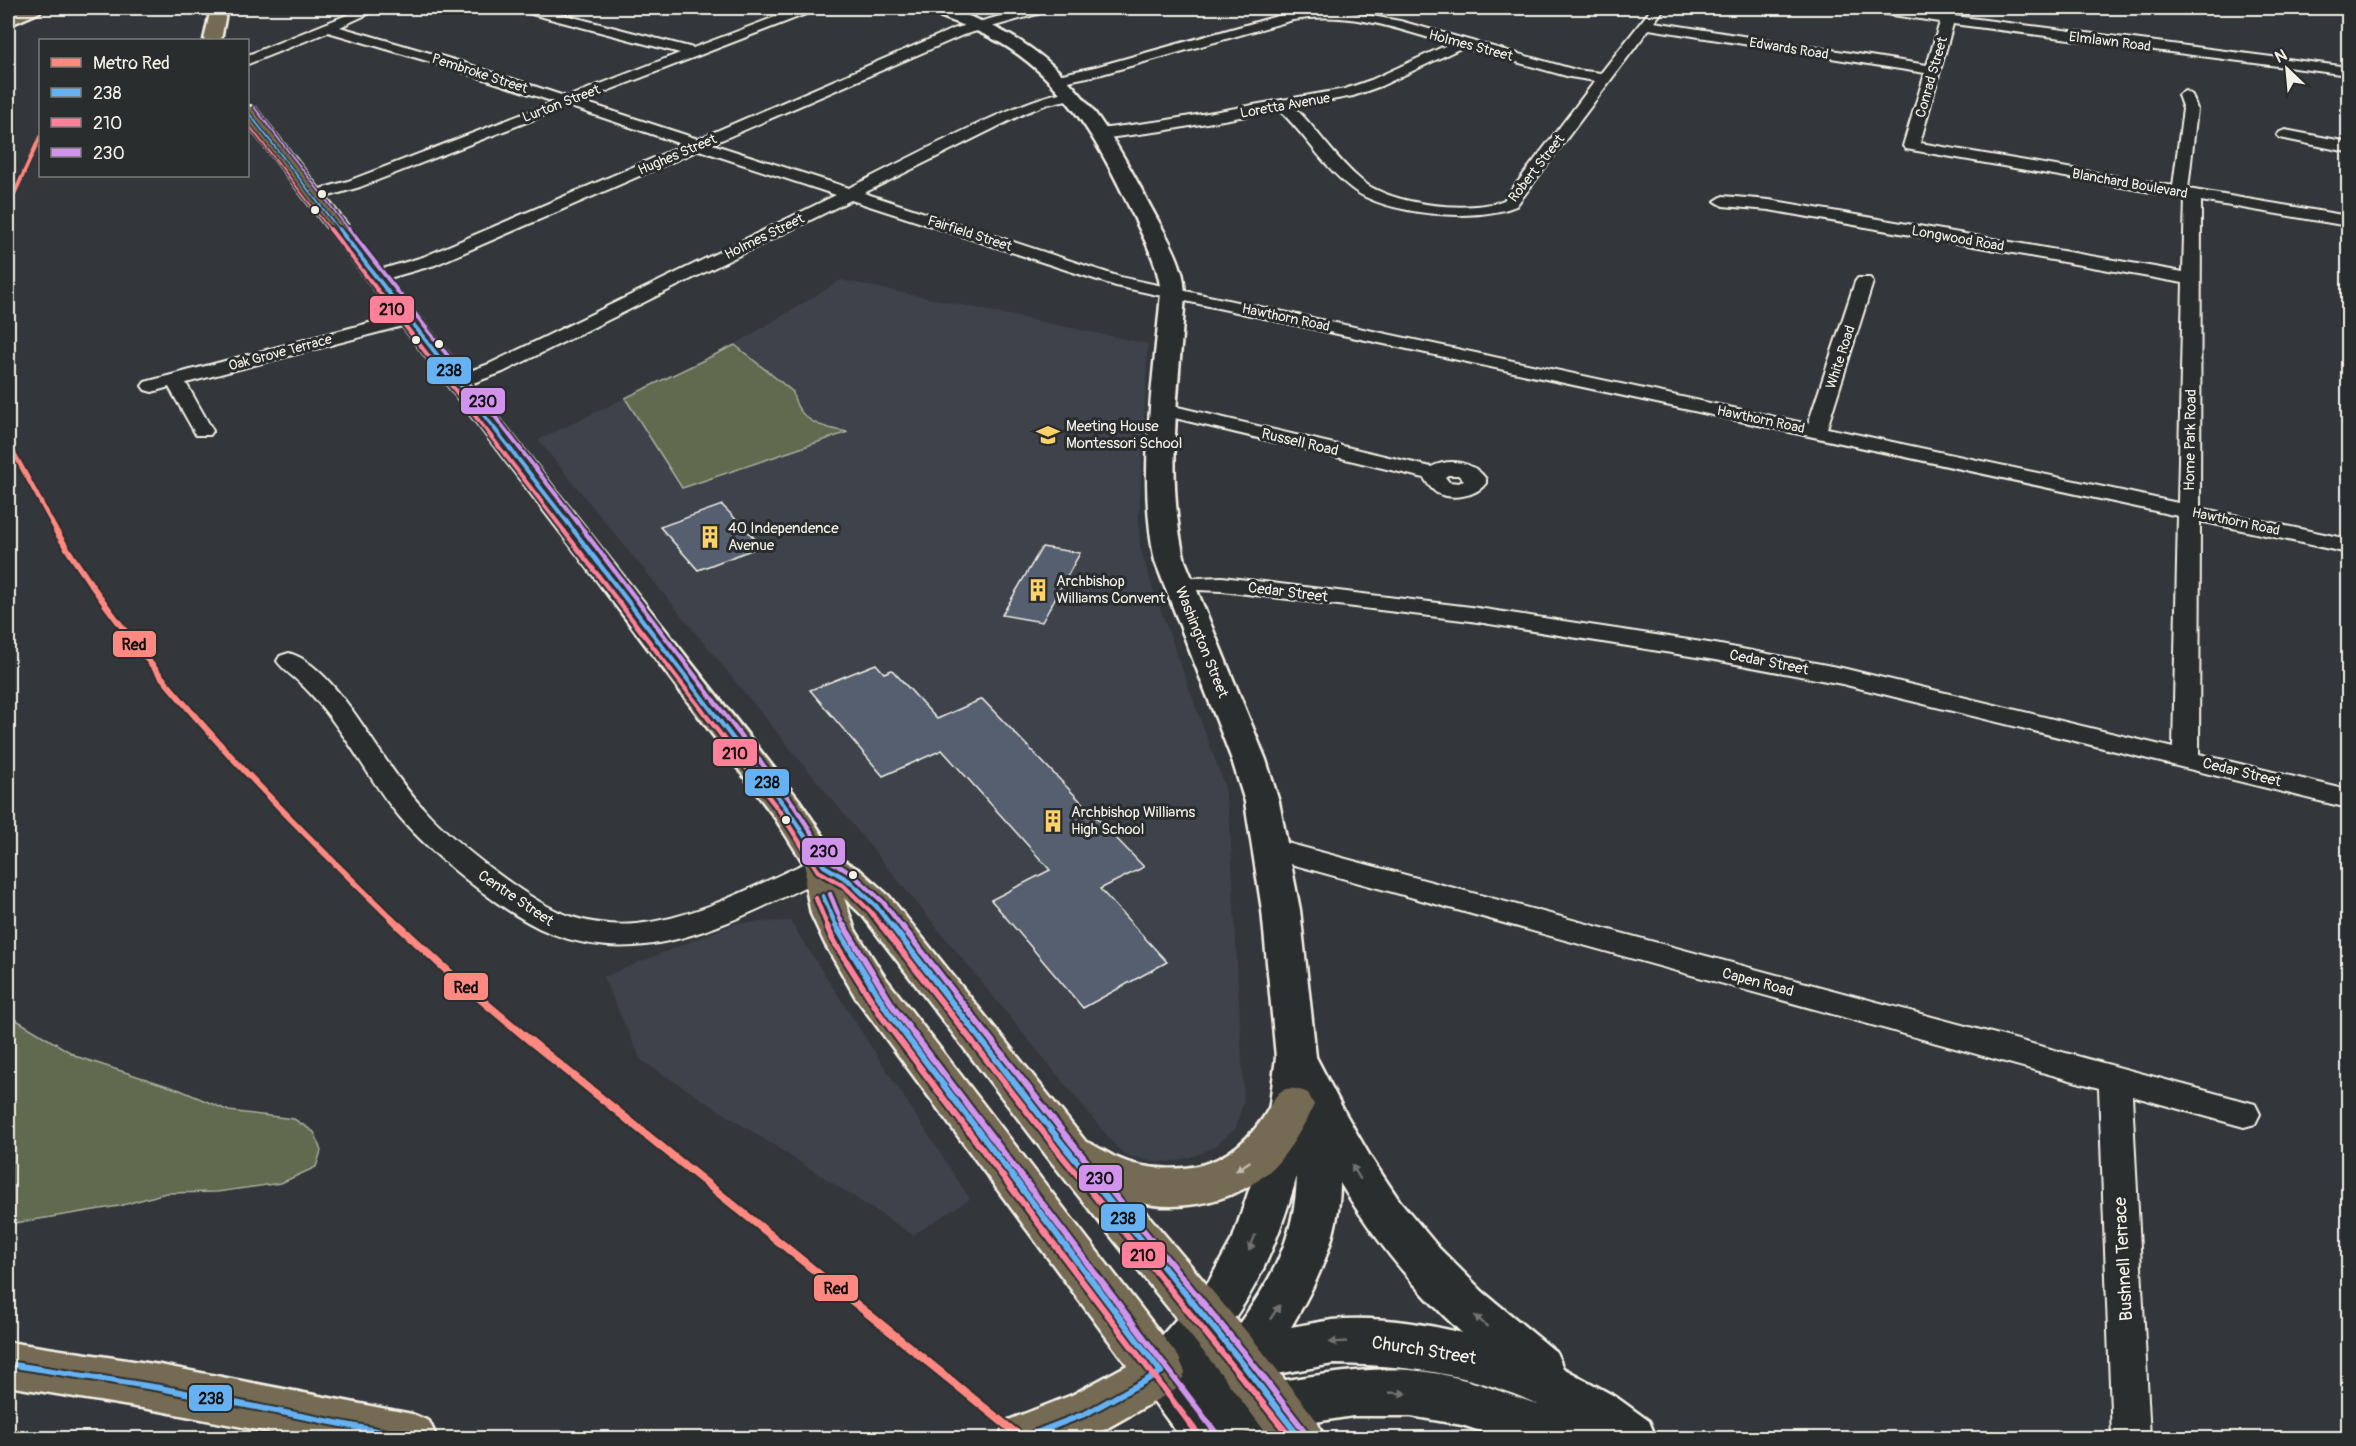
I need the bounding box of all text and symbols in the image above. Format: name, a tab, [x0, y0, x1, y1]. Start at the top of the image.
street label: Holmes Street	[1427, 26, 1515, 65]
street label: Elmlawn Road	[2068, 28, 2152, 55]
street label: Edwards Road	[1748, 34, 1830, 63]
street label: Conrad Street	[1912, 34, 1951, 120]
legend	[39, 39, 249, 177]
north arrow	[2257, 39, 2317, 99]
text: N	[2272, 45, 2290, 68]
street label: Pembroke Street	[430, 50, 530, 97]
text: Metro Red	[93, 52, 170, 75]
street label: Lurton Street	[520, 81, 603, 126]
text: 238	[93, 82, 122, 105]
street label: Loretta Avenue	[1239, 89, 1331, 122]
text: 210	[93, 112, 122, 135]
street label: Hughes Street	[635, 130, 719, 179]
street label: Robert Street	[1505, 131, 1568, 205]
text: 230	[93, 142, 125, 165]
street label: Blanchard Boulevard	[2071, 165, 2189, 202]
unlabelled marker	[316, 188, 328, 200]
unlabelled marker	[309, 204, 321, 216]
street label: Holmes Street	[722, 210, 807, 263]
street label: Fairfield Street	[925, 212, 1015, 255]
street label: Longwood Road	[1910, 222, 2006, 255]
line badge: 210	[369, 295, 415, 324]
text: 210	[379, 300, 405, 320]
street label: Hawthorn Road	[1240, 300, 1332, 335]
street label: White Road	[1822, 323, 1859, 391]
street label: Oak Grove Terrace	[227, 330, 334, 374]
unlabelled marker	[410, 334, 422, 346]
unlabelled marker	[433, 338, 445, 350]
line badge: 238	[426, 356, 472, 385]
text: 238	[436, 361, 462, 381]
line badge: 230	[460, 387, 506, 415]
street label: Home Park Road	[2180, 389, 2201, 491]
text: 230	[469, 392, 497, 412]
street label: Hawthorn Road	[1715, 402, 1807, 437]
place label: Meeting House Montessori School	[1066, 417, 1182, 453]
school or university icon: Meeting House Montessori School	[1035, 422, 1061, 448]
street label: Russell Road	[1260, 424, 1340, 461]
street label: Hawthorn Road	[2190, 504, 2282, 539]
place label: 40 Independence Avenue	[728, 519, 839, 555]
building icon: 40 Independence Avenue	[697, 524, 723, 550]
place label: Archbishop Williams Convent	[1056, 572, 1166, 608]
building icon: Archbishop Williams Convent	[1025, 577, 1051, 603]
street label: Cedar Street	[1247, 578, 1330, 607]
street label: Washington Street	[1171, 584, 1233, 702]
line badge: Red	[112, 630, 157, 658]
text: Red	[122, 635, 147, 655]
street label: Cedar Street	[1728, 646, 1811, 680]
line badge: 210	[712, 738, 758, 767]
text: 210	[722, 744, 748, 764]
street label: Cedar Street	[2201, 754, 2284, 792]
line badge: 238	[744, 768, 790, 797]
text: 238	[754, 773, 780, 793]
place label: Archbishop Williams High School	[1071, 803, 1195, 839]
building icon: Archbishop Williams High School	[1040, 808, 1066, 834]
unlabelled marker	[780, 814, 792, 826]
line badge: 230	[801, 837, 846, 866]
text: 230	[810, 842, 838, 862]
street label: Centre Street	[474, 866, 558, 931]
unlabelled marker	[847, 869, 859, 881]
street label: Capen Road	[1720, 964, 1796, 1001]
line badge: Red	[443, 972, 489, 1001]
text: Red	[454, 978, 479, 998]
one-way arrow	[1236, 1160, 1252, 1172]
line badge: 230	[1078, 1164, 1123, 1192]
one-way arrow	[1351, 1164, 1362, 1180]
text: 230	[1086, 1169, 1114, 1189]
street label: Bushnell Terrace	[2109, 1196, 2138, 1322]
line badge: 238	[1100, 1203, 1146, 1232]
text: 238	[1110, 1209, 1136, 1229]
one-way arrow	[1247, 1235, 1257, 1253]
line badge: 210	[1121, 1241, 1166, 1269]
text: 210	[1130, 1246, 1156, 1266]
line badge: Red	[813, 1274, 859, 1302]
text: Red	[824, 1279, 849, 1299]
one-way arrow	[1269, 1305, 1281, 1321]
one-way arrow	[1474, 1315, 1489, 1328]
street label: Church Street	[1370, 1331, 1478, 1370]
one-way arrow	[1328, 1338, 1347, 1347]
line badge: 238	[188, 1384, 233, 1412]
one-way arrow	[1388, 1388, 1407, 1397]
text: 238	[198, 1389, 224, 1409]

